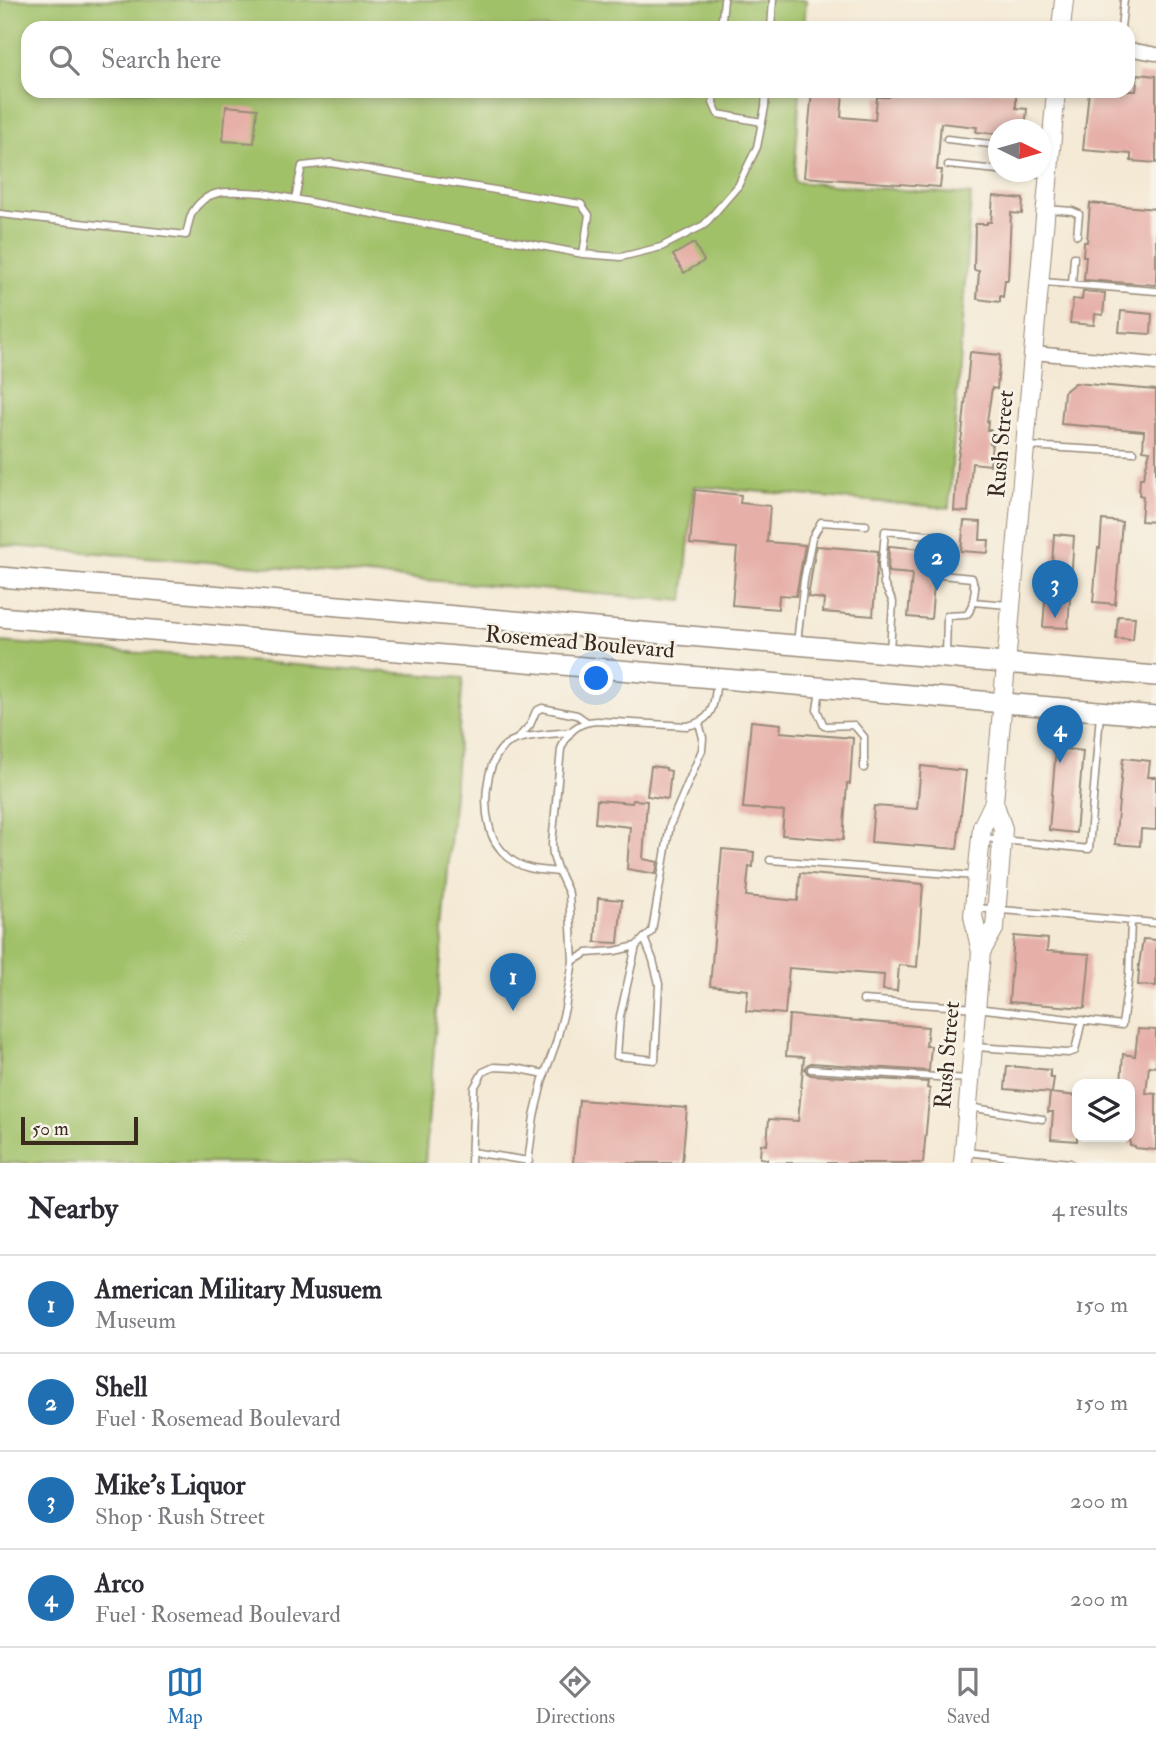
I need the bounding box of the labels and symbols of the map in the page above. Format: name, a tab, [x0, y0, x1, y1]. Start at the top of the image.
north arrow	[988, 119, 1051, 182]
street label: Rush Street	[982, 389, 1020, 499]
pin: 2	[914, 533, 960, 591]
pin: 3	[1032, 560, 1078, 618]
street label: Rosemead Boulevard	[484, 619, 676, 665]
your location	[579, 661, 613, 695]
pin: 4	[1037, 705, 1083, 763]
pin: 1	[490, 953, 536, 1011]
street label: Rush Street	[928, 1000, 966, 1110]
scale bar	[21, 1114, 138, 1146]

